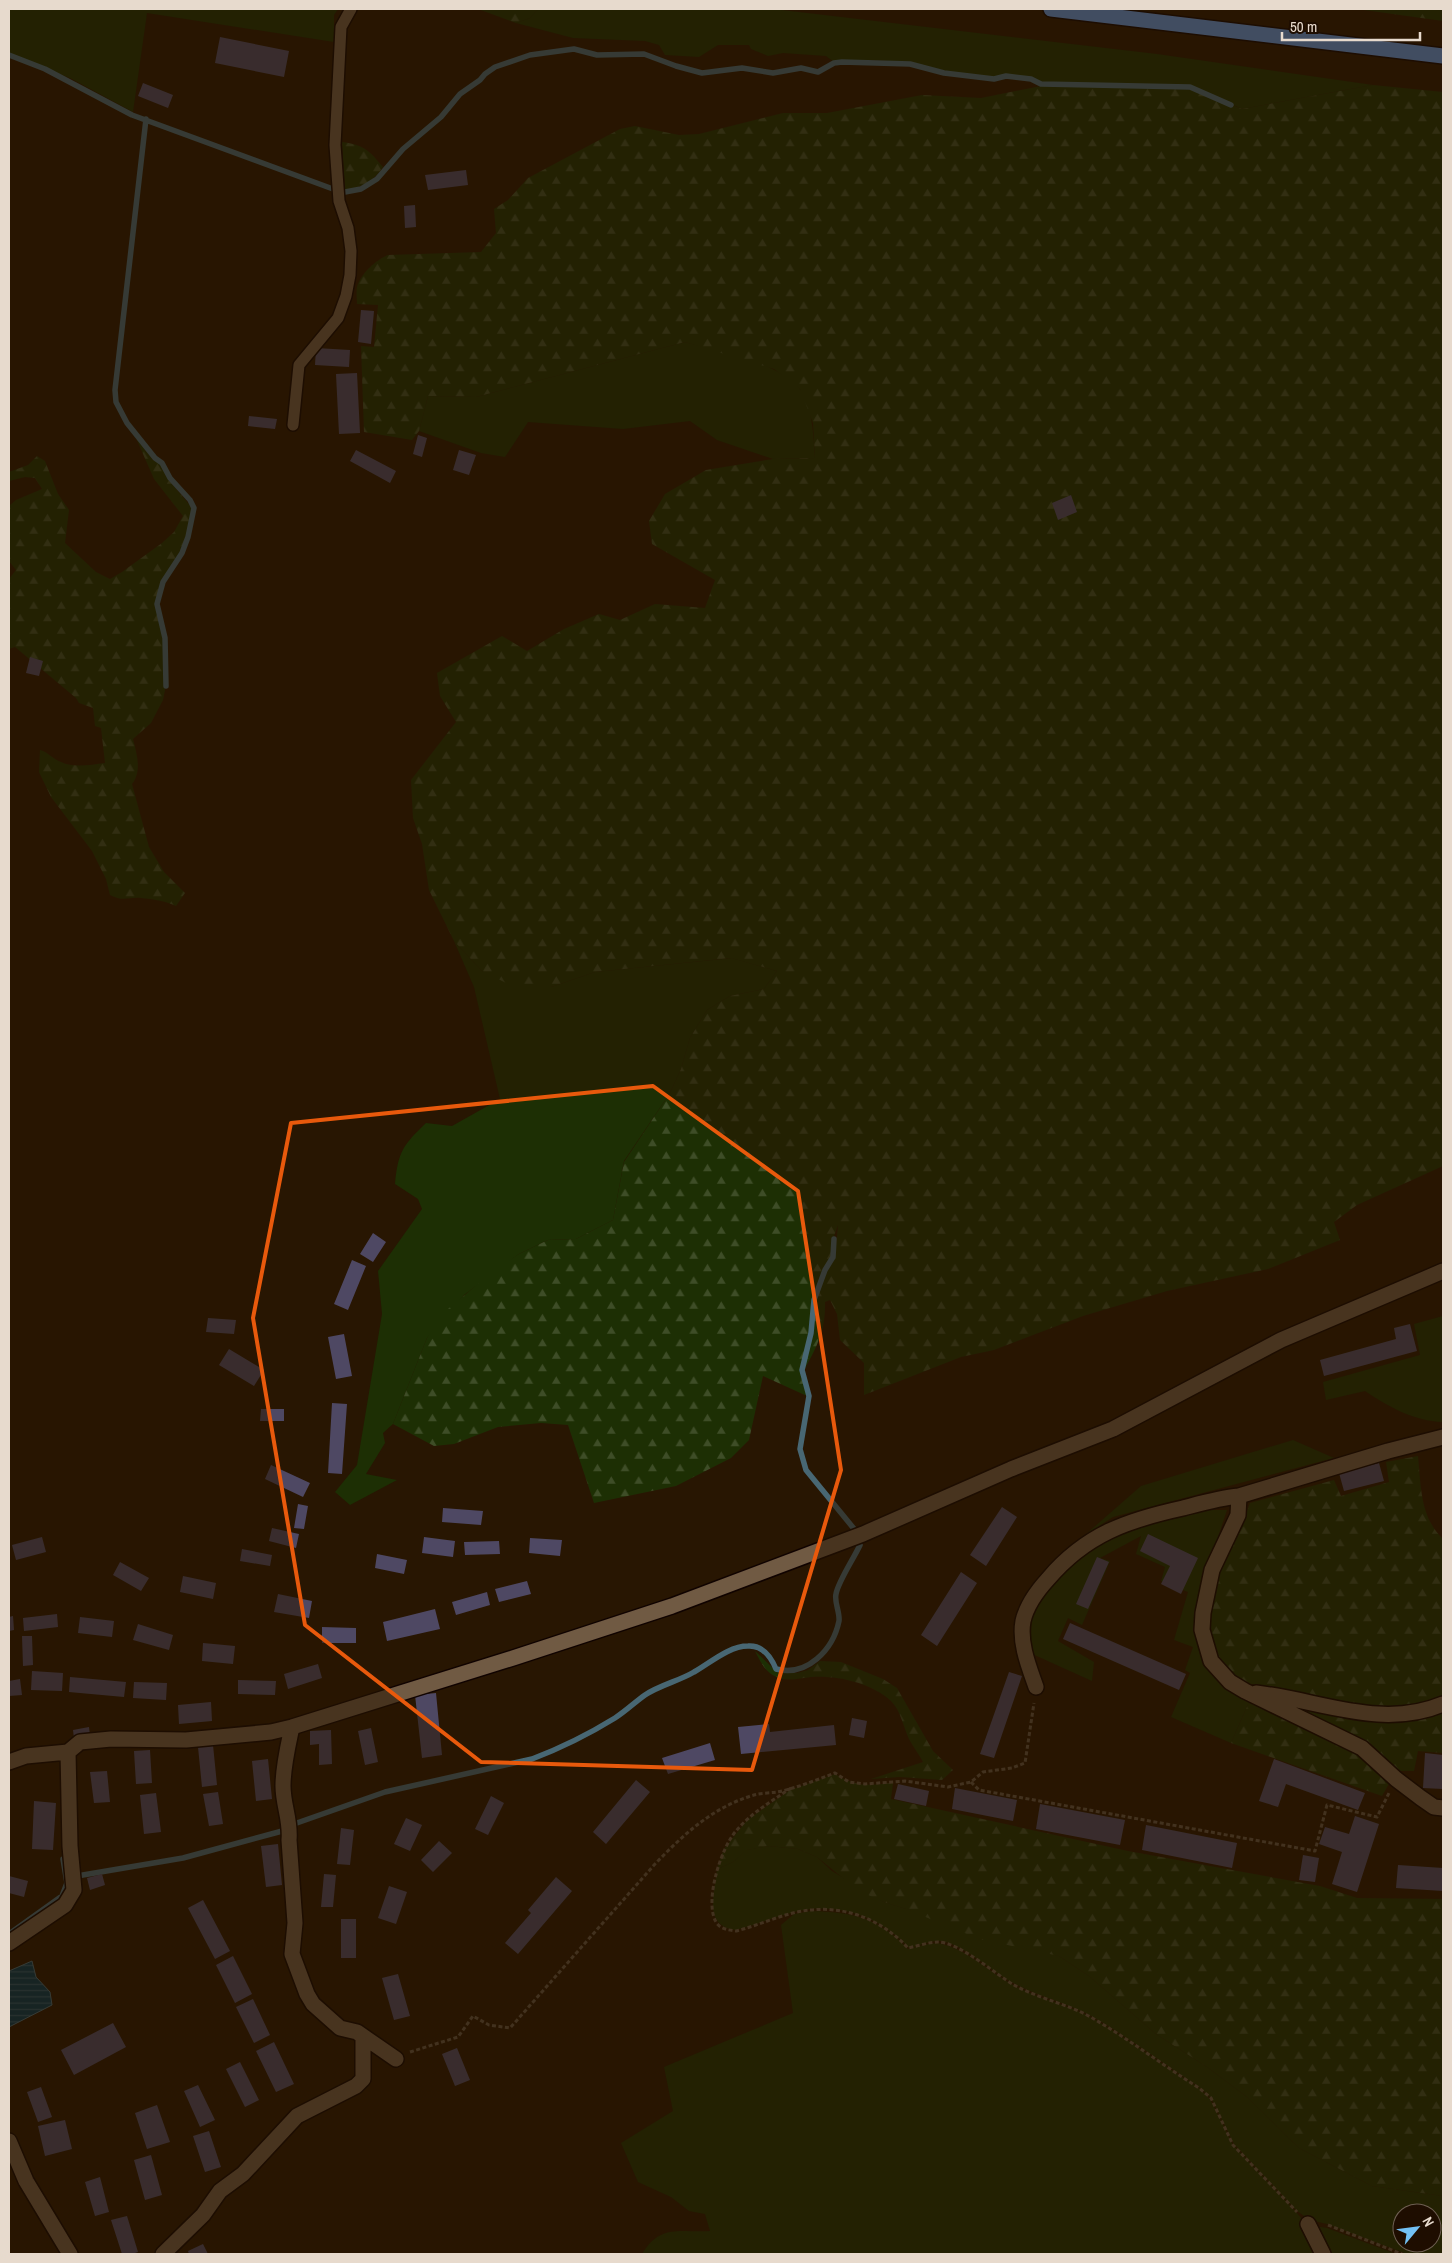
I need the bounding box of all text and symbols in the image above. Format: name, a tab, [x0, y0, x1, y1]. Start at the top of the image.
scale bar	[1282, 10, 1420, 42]
text: 50 m	[1290, 16, 1317, 37]
north arrow	[1392, 2203, 1442, 2253]
text: N	[1418, 2214, 1438, 2230]

